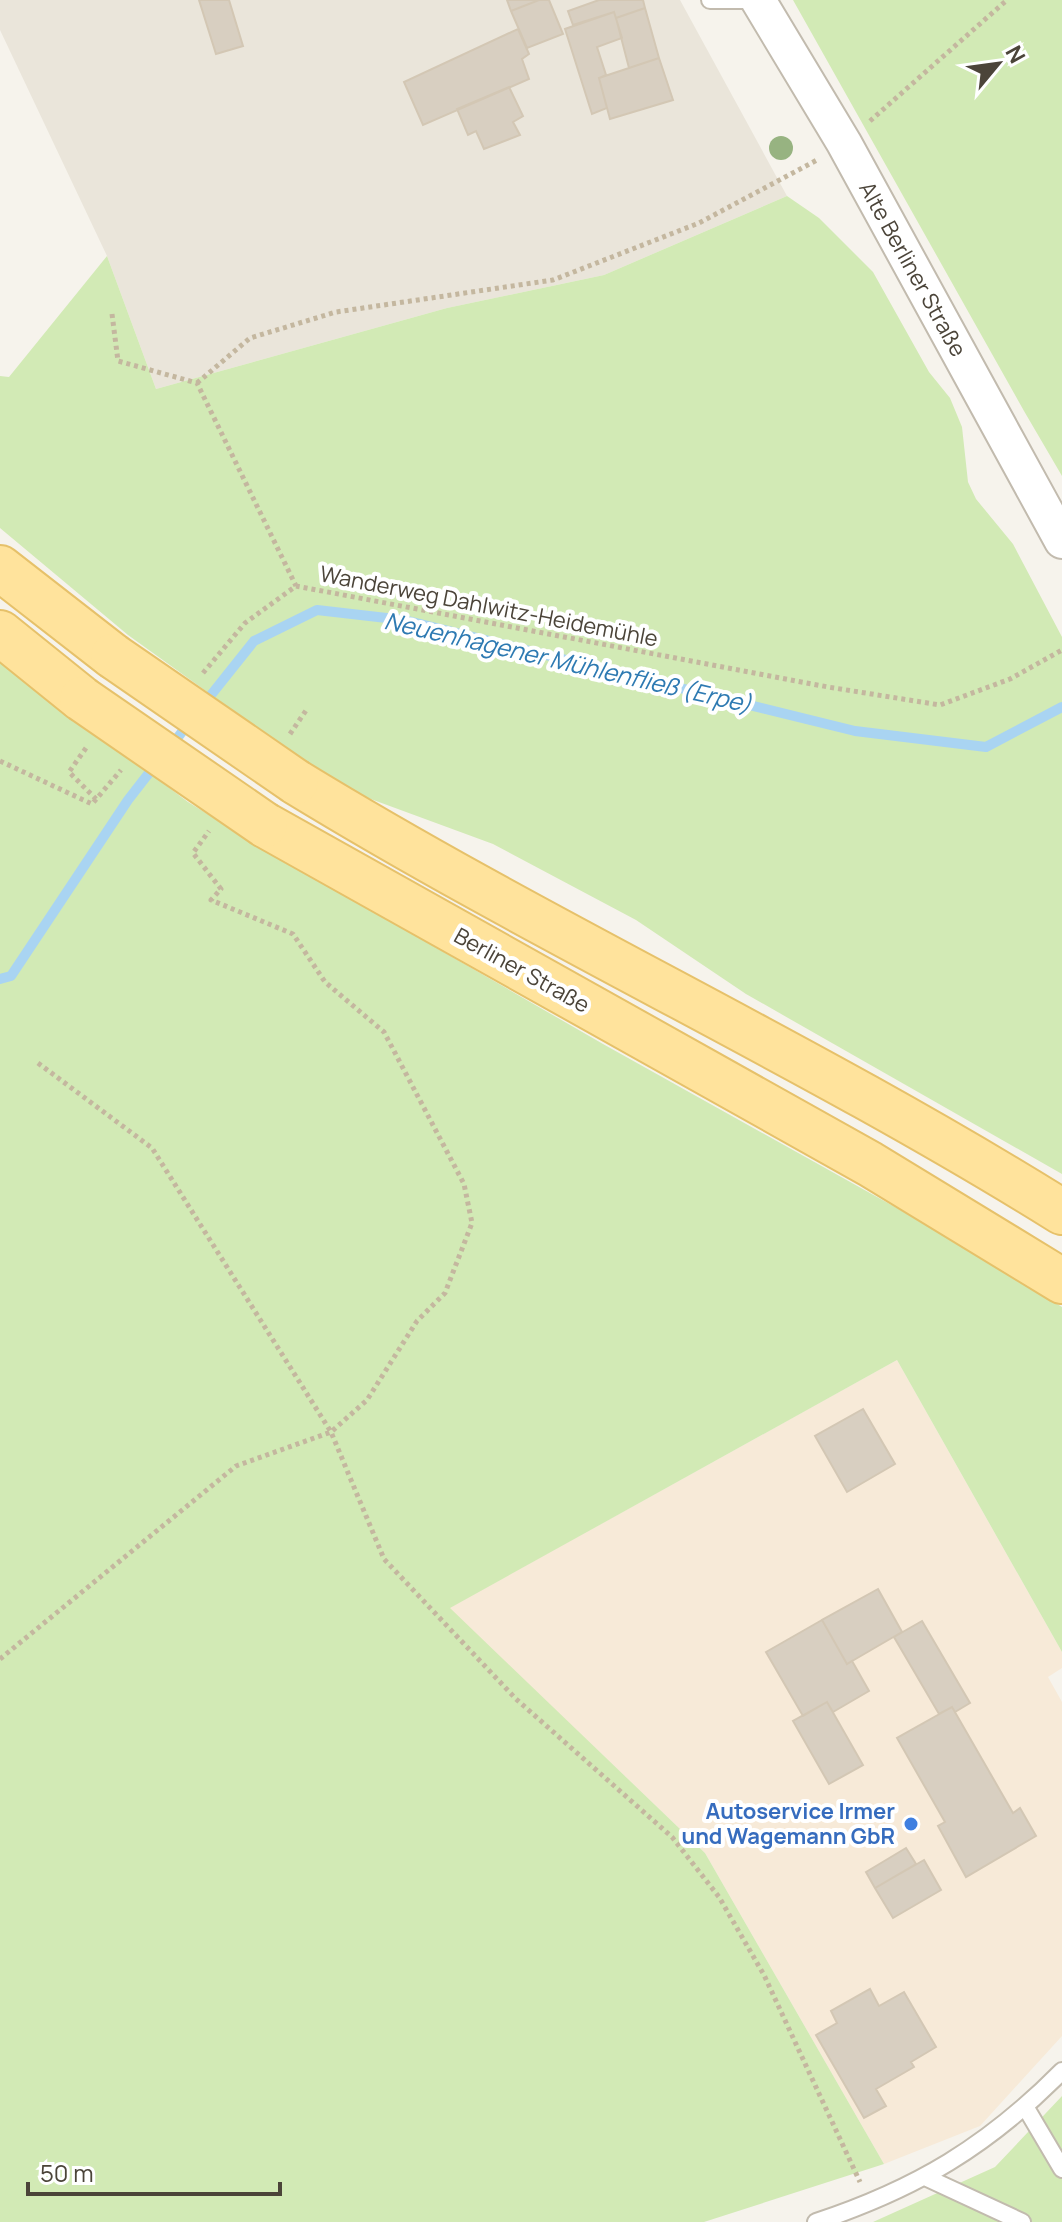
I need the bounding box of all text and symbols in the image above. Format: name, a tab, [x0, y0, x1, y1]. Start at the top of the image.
north arrow	[958, 24, 1038, 104]
text: N	[999, 40, 1032, 68]
street label: Alte Berliner Straße	[852, 176, 974, 362]
street label: Wanderweg Dahlwitz-Heidemühle	[317, 558, 661, 654]
water label: Neuenhagener Mühlenfließ (Erpe)	[382, 603, 755, 720]
street label: Berliner Straße	[449, 920, 595, 1020]
place label: Autoservice Irmer und Wagemann GbR	[682, 1796, 895, 1851]
marker: Autoservice Irmer und Wagemann GbR	[902, 1815, 920, 1833]
scale bar	[28, 2146, 280, 2196]
text: 50 m	[40, 2156, 94, 2189]

